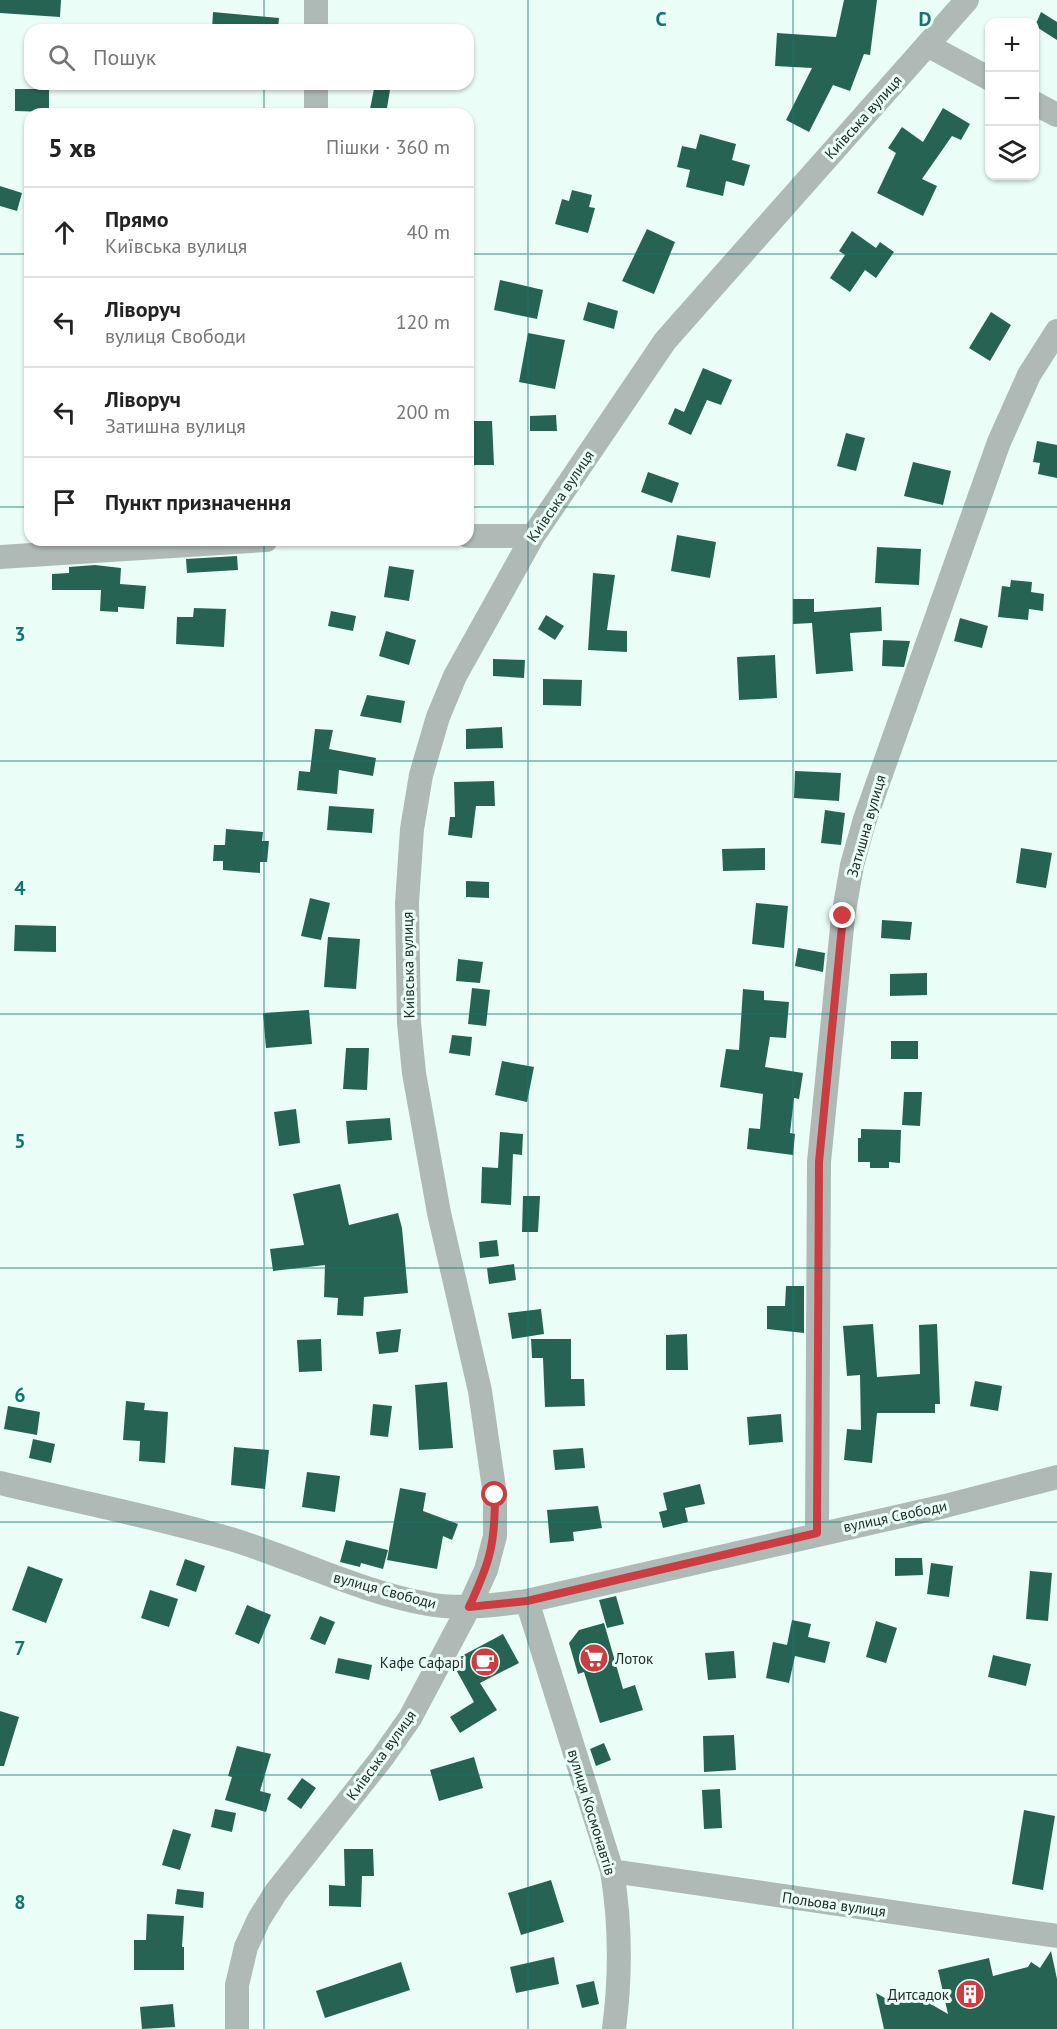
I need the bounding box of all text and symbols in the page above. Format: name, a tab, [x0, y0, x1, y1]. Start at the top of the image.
text: C	[655, 6, 667, 32]
text: D	[919, 6, 932, 32]
map controls	[985, 18, 1039, 180]
button: +	[985, 18, 1039, 72]
search box	[24, 24, 474, 90]
icon: search	[45, 41, 78, 74]
text: Пошук	[93, 43, 156, 71]
street label: Київська вулиця	[820, 71, 906, 163]
button: −	[985, 72, 1039, 126]
button: layers	[985, 126, 1039, 180]
text: 5 хв	[48, 131, 96, 164]
text: Пішки · 360 m	[326, 134, 450, 160]
text: Прямо	[105, 205, 168, 233]
icon: ahead	[48, 216, 81, 249]
text: 40 m	[407, 219, 450, 245]
text: Київська вулиця	[105, 233, 247, 259]
text: Ліворуч	[105, 295, 181, 323]
icon: left	[48, 306, 81, 339]
text: 120 m	[396, 309, 450, 335]
text: вулиця Свободи	[105, 323, 246, 349]
text: Ліворуч	[105, 385, 181, 413]
icon: left	[48, 396, 81, 429]
text: 200 m	[396, 399, 450, 425]
text: Затишна вулиця	[105, 413, 246, 439]
street label: Київська вулиця	[522, 446, 598, 546]
icon: arrive	[48, 486, 81, 519]
text: Пункт призначення	[105, 488, 291, 516]
text: 3	[14, 621, 26, 647]
street label: Затишна вулиця	[842, 773, 890, 879]
text: 4	[14, 875, 26, 901]
route end	[829, 902, 855, 928]
street label: Київська вулиця	[398, 911, 418, 1019]
text: 5	[14, 1128, 26, 1154]
text: 6	[14, 1382, 26, 1408]
route start	[481, 1481, 507, 1507]
street label: вулиця Свободи	[841, 1496, 949, 1536]
street label: вулиця Свободи	[331, 1567, 439, 1613]
text: 7	[14, 1635, 26, 1661]
supermarket icon: Лоток	[578, 1642, 610, 1674]
cafe icon: Кафе Сафарі	[469, 1646, 501, 1678]
place label: Лоток	[614, 1649, 654, 1668]
place label: Кафе Сафарі	[380, 1653, 464, 1672]
street label: Київська вулиця	[342, 1706, 420, 1804]
street label: вулиця Космонавтів	[564, 1747, 620, 1877]
street label: Польова вулиця	[781, 1887, 887, 1921]
text: 8	[14, 1889, 26, 1915]
building icon: Дитсадок	[954, 1978, 986, 2010]
place label: Дитсадок	[888, 1985, 950, 2004]

